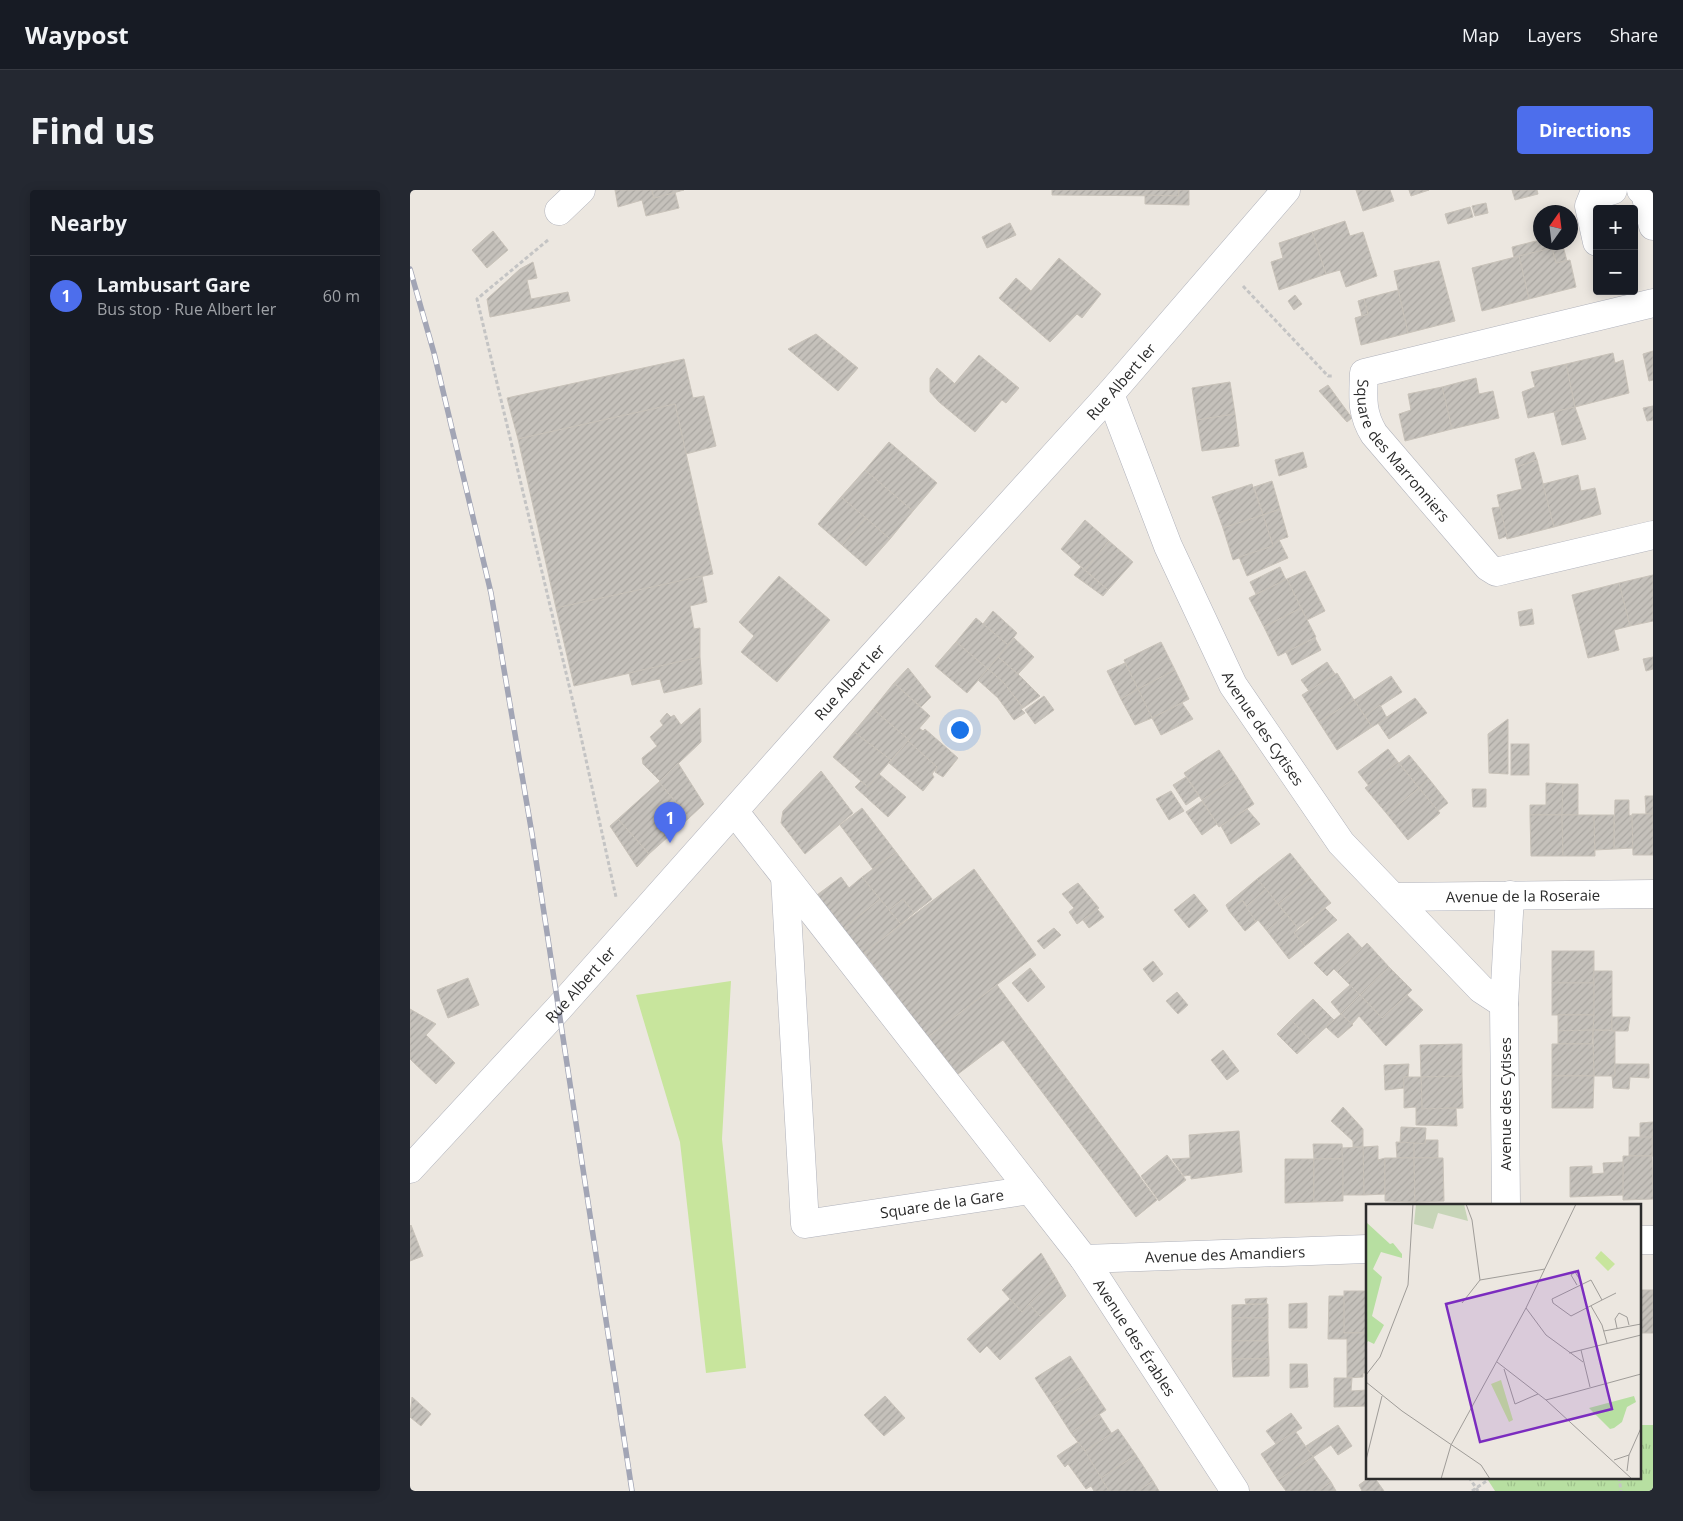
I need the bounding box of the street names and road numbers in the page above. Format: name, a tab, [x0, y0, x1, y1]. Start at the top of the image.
street label: Rue Albert Ier	[1082, 339, 1160, 424]
street label: Square des Marronniers	[1353, 379, 1455, 526]
street label: Rue Albert Ier	[810, 639, 889, 724]
street label: Avenue des Cytises	[1218, 668, 1309, 789]
street label: Avenue de la Roseraie	[1446, 885, 1600, 906]
street label: Rue Albert Ier	[541, 942, 619, 1027]
street label: Avenue des Cytises	[1495, 1037, 1515, 1171]
street label: Square de la Gare	[879, 1184, 1005, 1223]
street label: Avenue des Amandiers	[1144, 1241, 1305, 1267]
street label: Avenue des Érables	[1089, 1275, 1181, 1400]

